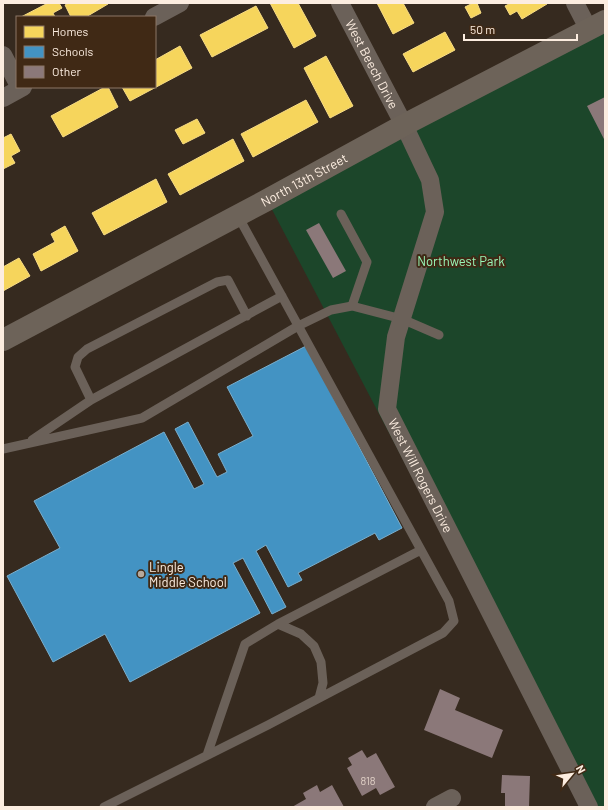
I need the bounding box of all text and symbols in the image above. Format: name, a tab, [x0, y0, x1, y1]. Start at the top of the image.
legend	[16, 16, 156, 88]
scale bar	[464, 16, 577, 42]
street label: West Beech Drive	[342, 17, 402, 112]
text: 50 m	[470, 22, 495, 36]
text: Homes	[52, 24, 89, 38]
text: Schools	[52, 44, 93, 58]
text: Other	[52, 64, 82, 78]
street label: North 13th Street	[258, 150, 350, 210]
park label: Northwest Park	[417, 253, 505, 269]
street label: West Will Rogers Drive	[385, 416, 456, 535]
place label: Lingle Middle School	[149, 559, 227, 590]
marker: Lingle Middle School	[136, 569, 146, 579]
north arrow	[552, 754, 592, 794]
text: N	[574, 763, 589, 775]
house number: 818	[360, 774, 376, 787]

